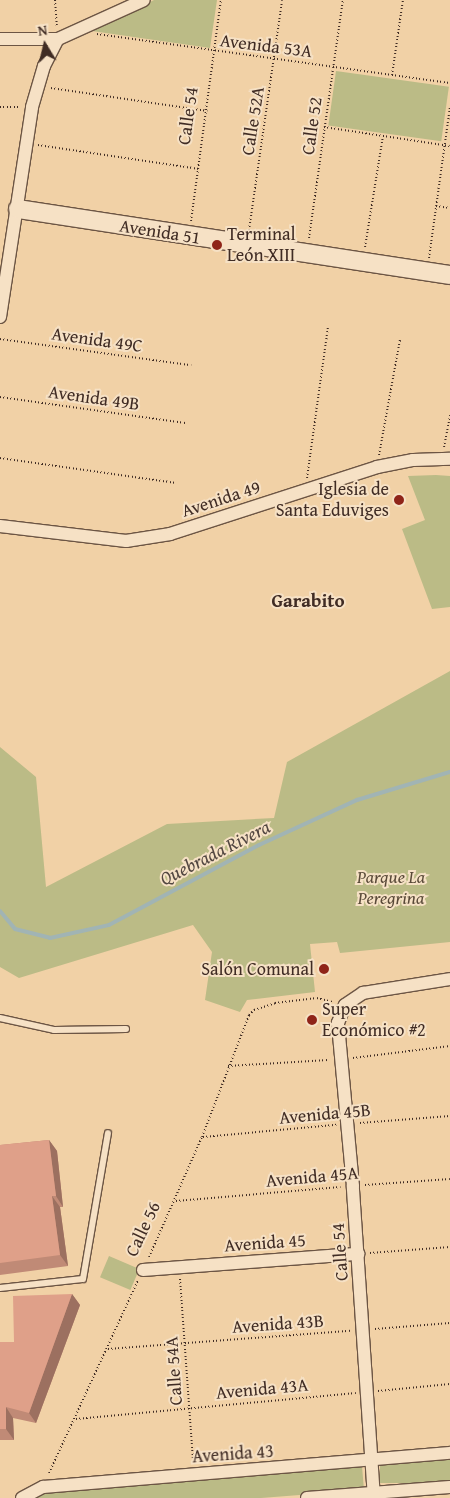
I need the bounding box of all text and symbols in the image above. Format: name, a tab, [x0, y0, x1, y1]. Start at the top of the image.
north arrow	[20, 20, 70, 70]
text: N	[36, 20, 49, 41]
street label: Avenida 53A	[219, 30, 313, 62]
street label: Calle 52A	[237, 85, 269, 157]
street label: Calle 54	[173, 86, 203, 146]
street label: Calle 52	[297, 96, 327, 156]
street label: Avenida 51	[118, 215, 202, 249]
place label: Terminal León XIII	[227, 224, 296, 266]
marker: Terminal León XIII	[211, 239, 223, 251]
street label: Avenida 49C	[50, 323, 144, 357]
street label: Avenida 49B	[47, 381, 141, 415]
street label: Avenida 49	[179, 476, 263, 522]
place label: Iglesia de Santa Eduviges	[276, 479, 389, 522]
marker: Iglesia de Santa Eduviges	[393, 494, 405, 506]
district label: Garabito	[271, 590, 345, 612]
water label: Quebrada Rivera	[156, 815, 274, 891]
park label: Parque La Peregrina	[357, 867, 425, 910]
place label: Salón Comunal	[201, 958, 314, 980]
marker: Salón Comunal	[318, 963, 330, 975]
place label: Super Económico #2	[322, 999, 426, 1042]
marker: Super Económico #2	[306, 1014, 318, 1026]
street label: Avenida 45B	[278, 1099, 372, 1129]
street label: Avenida 45A	[265, 1162, 359, 1192]
street label: Calle 56	[121, 1198, 165, 1260]
street label: Calle 54	[327, 1222, 353, 1282]
street label: Avenida 45	[224, 1229, 306, 1257]
street label: Avenida 43B	[231, 1310, 325, 1338]
street label: Calle 54A	[161, 1336, 187, 1406]
street label: Avenida 43A	[215, 1374, 309, 1404]
street label: Avenida 43	[192, 1440, 274, 1468]

